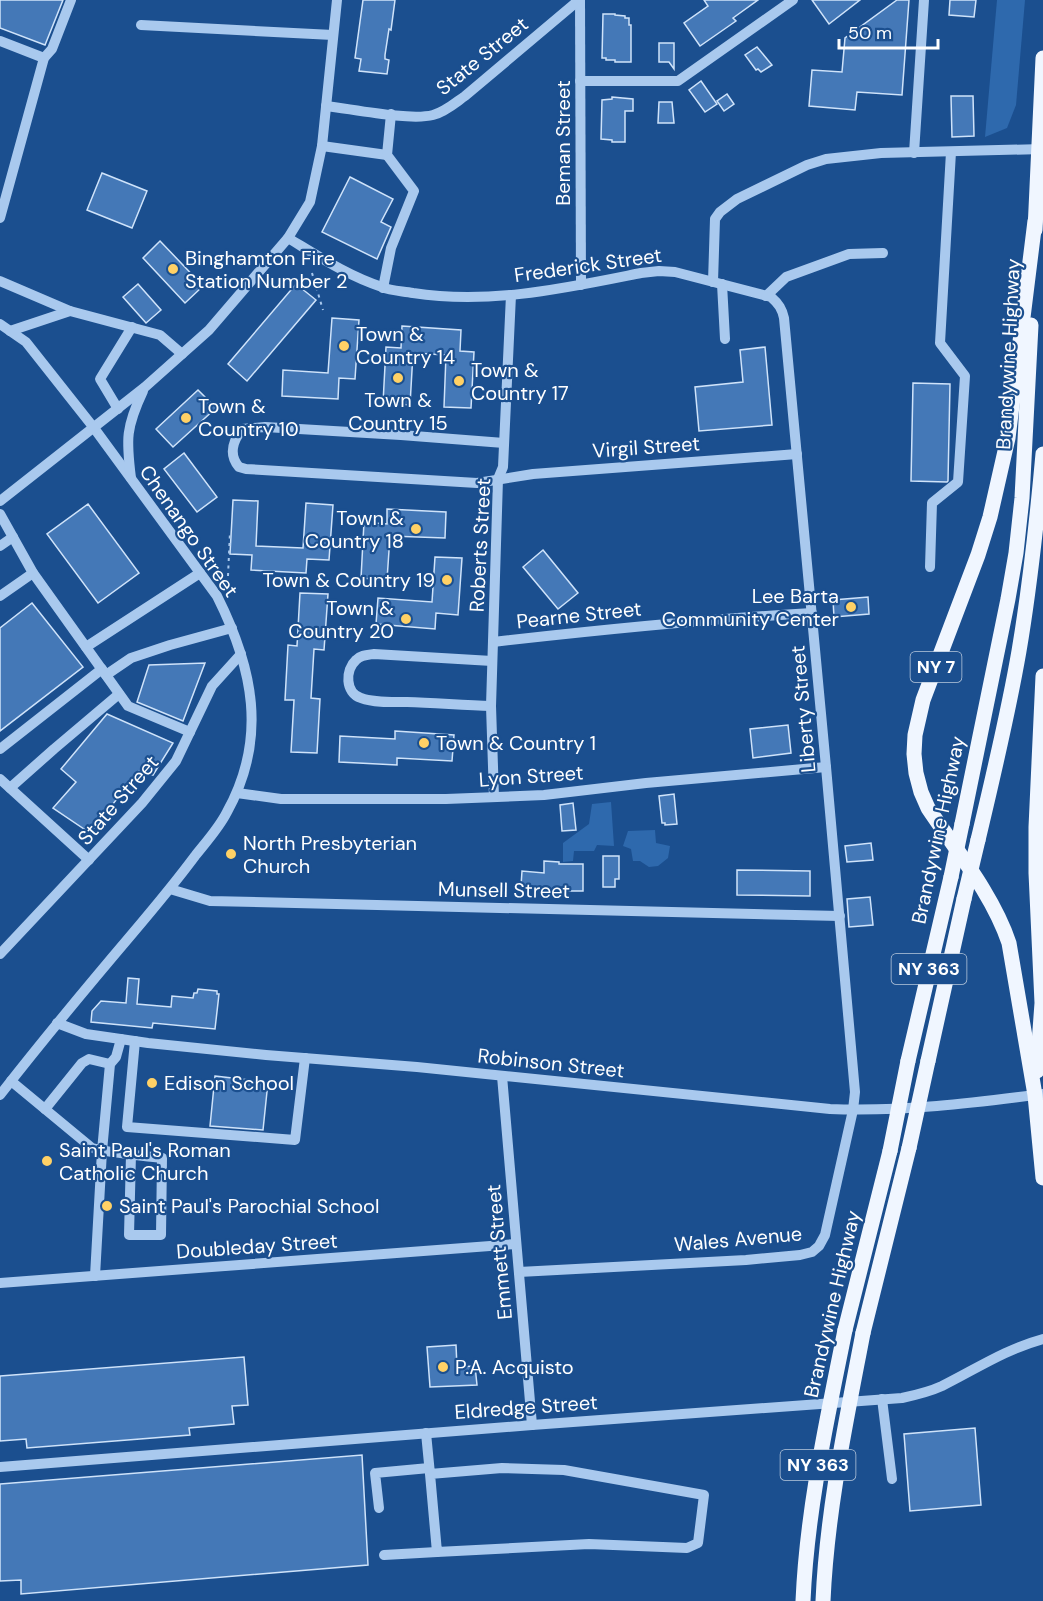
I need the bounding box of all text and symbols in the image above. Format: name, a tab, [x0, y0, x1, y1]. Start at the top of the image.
street label: State Street	[431, 11, 533, 101]
scale bar	[839, 12, 938, 50]
text: 50 m	[848, 21, 892, 45]
street label: Beman Street	[550, 80, 576, 206]
street label: Frederick Street	[513, 242, 664, 288]
place label: Binghamton Fire Station Number 2	[185, 245, 348, 294]
street label: Brandywine Highway	[990, 258, 1026, 450]
marker: Binghamton Fire Station Number 2	[166, 262, 180, 276]
place label: Town & Country 14	[356, 321, 455, 370]
marker: Town & Country 14	[337, 339, 351, 353]
place label: Town & Country 17	[471, 357, 569, 406]
marker: Town & Country 15	[391, 371, 405, 385]
marker: Town & Country 17	[452, 374, 466, 388]
place label: Town & Country 15	[348, 387, 448, 436]
place label: Town & Country 10	[198, 393, 299, 442]
marker: Town & Country 10	[179, 411, 193, 425]
street label: Virgil Street	[591, 430, 701, 464]
street label: Chenango Street	[134, 460, 244, 602]
street label: Roberts Street	[464, 477, 497, 613]
place label: Town & Country 18	[305, 505, 404, 554]
marker: Town & Country 18	[409, 522, 423, 536]
place label: Town & Country 19	[262, 567, 435, 593]
marker: Town & Country 19	[440, 573, 454, 587]
place label: Lee Barta Community Center	[662, 583, 839, 632]
place label: Town & Country 20	[288, 595, 394, 644]
street label: Pearne Street	[515, 595, 643, 634]
marker: Lee Barta Community Center	[844, 600, 858, 614]
marker: Town & Country 20	[399, 612, 413, 626]
street label: Liberty Street	[784, 644, 822, 774]
road number: NY 7	[910, 652, 962, 682]
place label: Town & Country 1	[436, 730, 596, 756]
street label: Brandywine Highway	[905, 734, 971, 926]
marker: Town & Country 1	[417, 736, 431, 750]
street label: State Street	[72, 749, 164, 850]
street label: Lyon Street	[478, 759, 584, 793]
place label: North Presbyterian Church	[243, 830, 417, 879]
marker: North Presbyterian Church	[224, 847, 238, 861]
street label: Munsell Street	[438, 876, 570, 904]
road number: NY 363	[892, 954, 966, 984]
street label: Robinson Street	[476, 1042, 626, 1084]
place label: Edison School	[164, 1070, 294, 1096]
marker: Edison School	[145, 1076, 159, 1090]
place label: Saint Paul's Roman Catholic Church	[59, 1137, 231, 1186]
marker: Saint Paul's Roman Catholic Church	[40, 1154, 54, 1168]
street label: Emmett Street	[480, 1183, 518, 1321]
place label: Saint Paul's Parochial School	[119, 1193, 379, 1219]
marker: Saint Paul's Parochial School	[100, 1199, 114, 1213]
street label: Brandywine Highway	[798, 1208, 866, 1400]
street label: Wales Avenue	[673, 1220, 803, 1258]
street label: Doubleday Street	[175, 1227, 339, 1265]
place label: P.A. Acquisto	[455, 1354, 574, 1380]
marker: P.A. Acquisto	[436, 1360, 450, 1374]
street label: Eldredge Street	[454, 1389, 599, 1425]
road number: NY 363	[780, 1450, 856, 1480]

